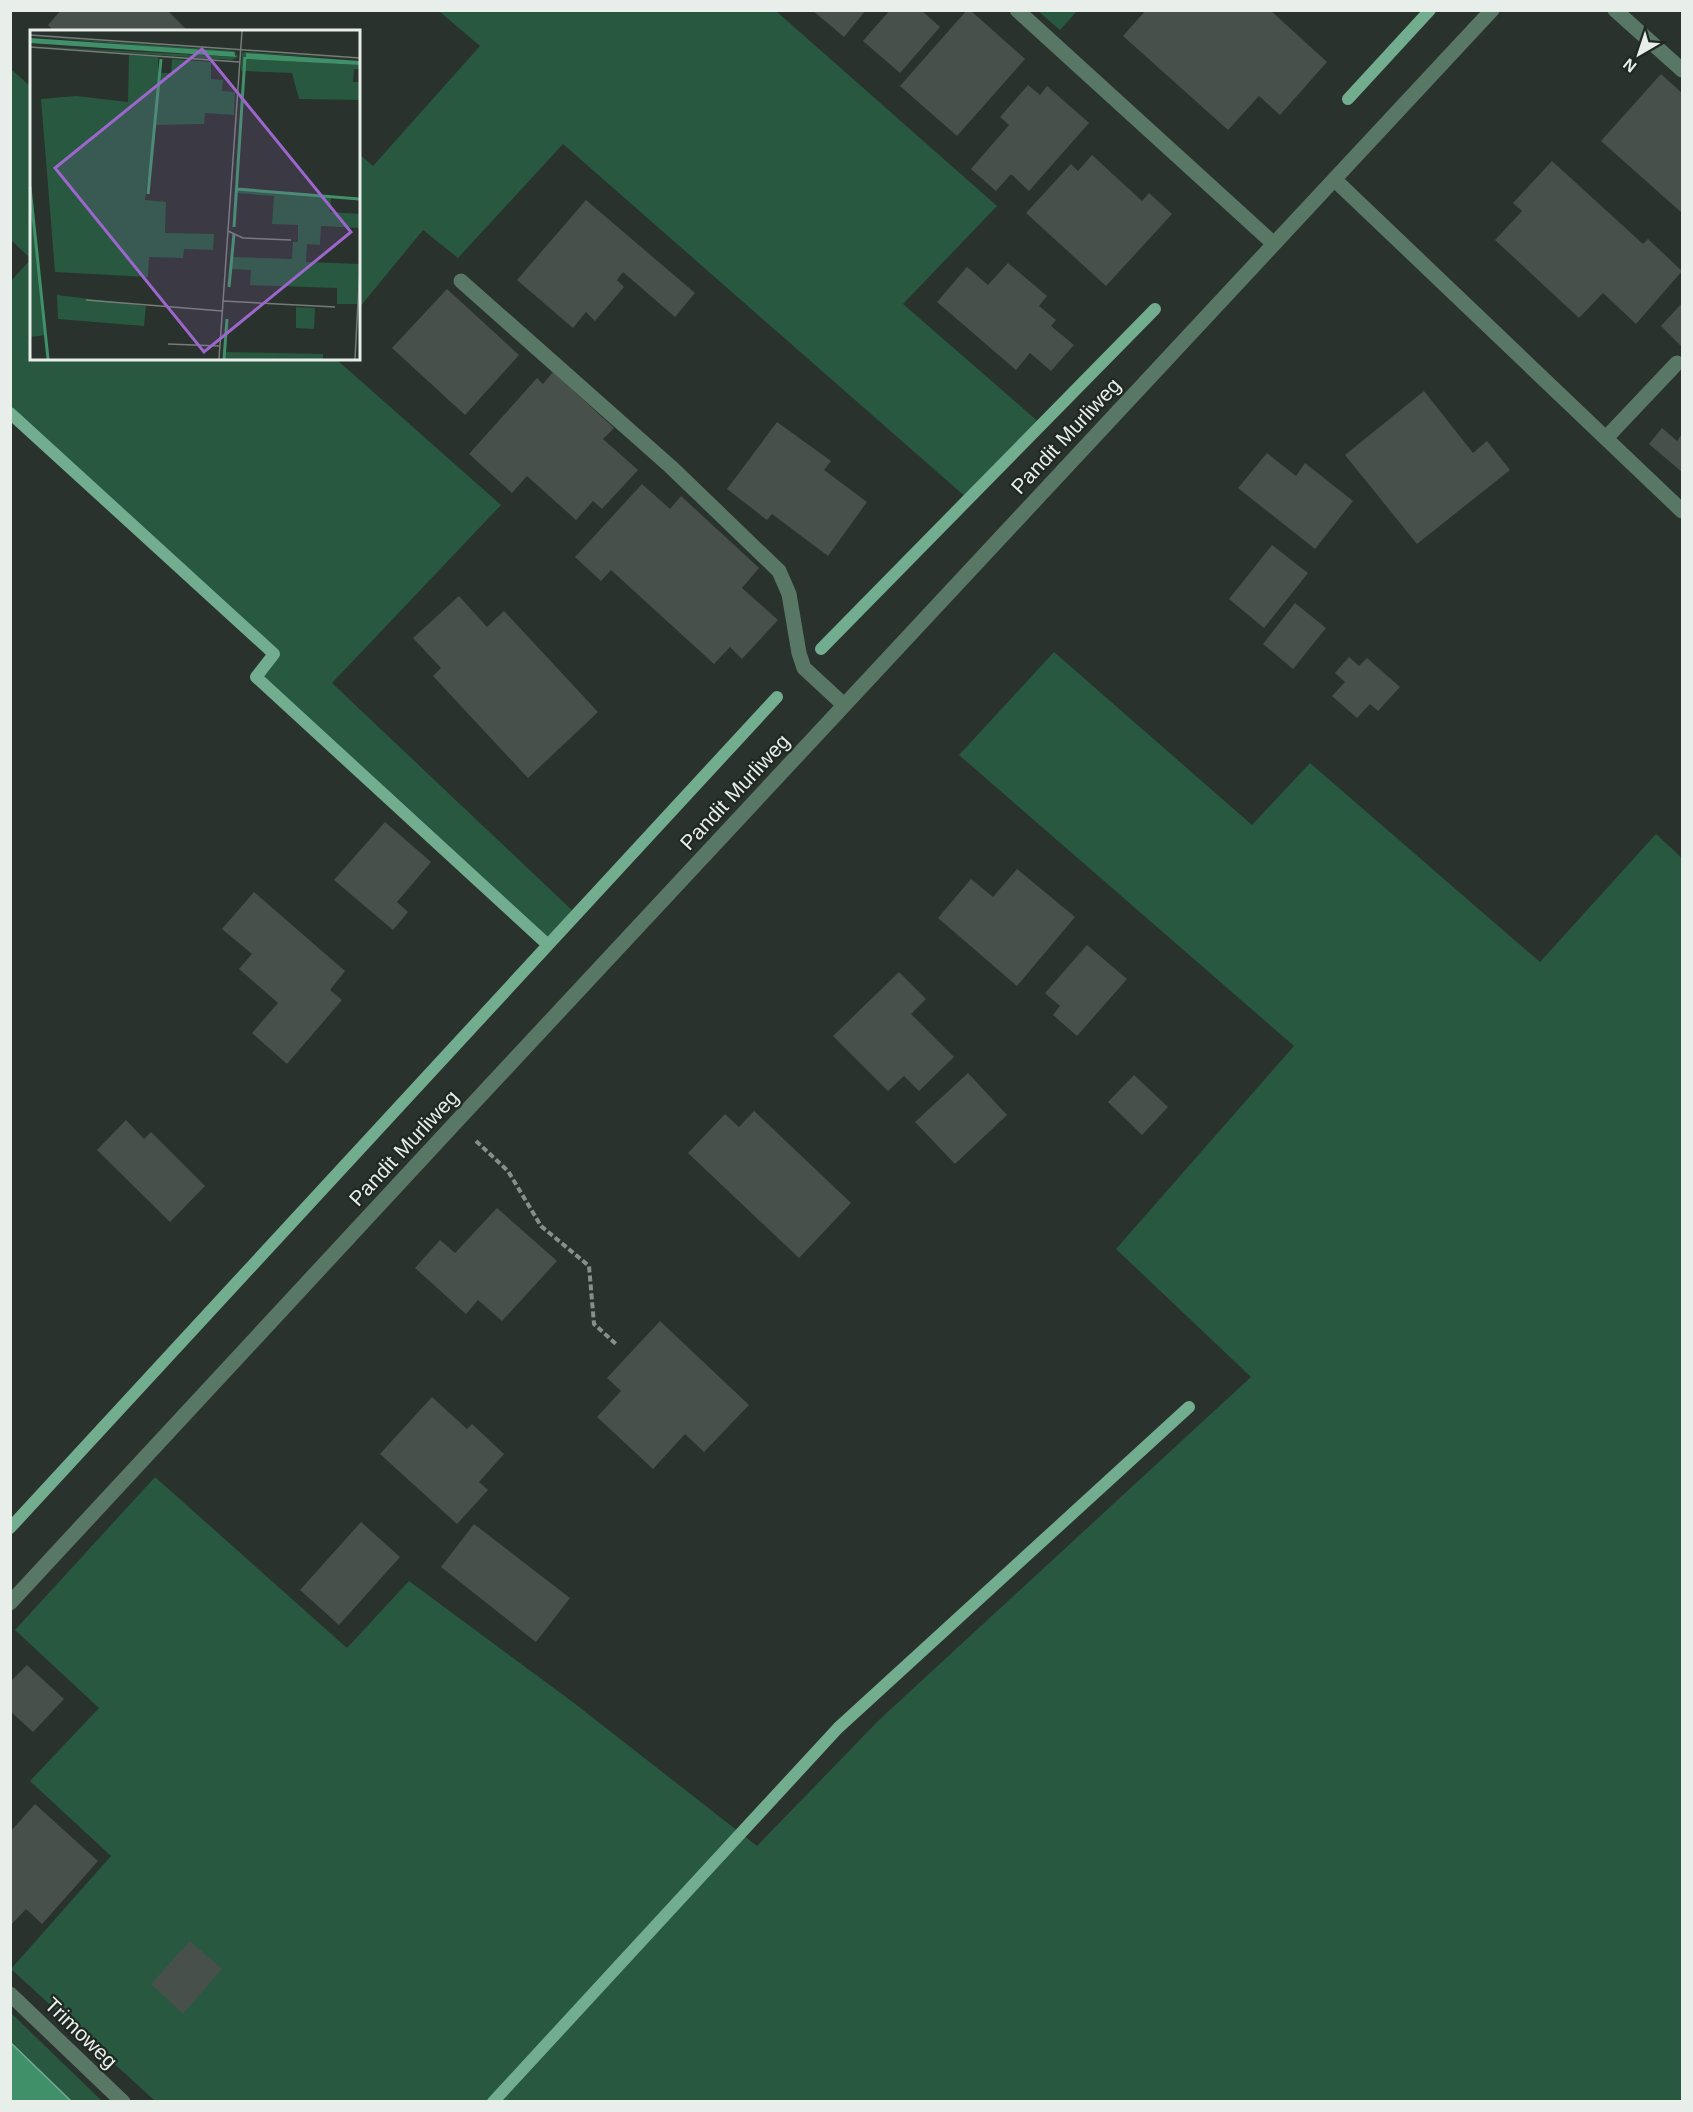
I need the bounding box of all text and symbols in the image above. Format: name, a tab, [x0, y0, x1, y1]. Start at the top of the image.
north arrow	[1609, 24, 1669, 84]
inset map	[30, 30, 360, 360]
text: N	[1620, 55, 1640, 76]
street label: Pandit Murliweg	[1006, 373, 1125, 498]
street label: Pandit Murliweg	[675, 729, 794, 854]
street label: Pandit Murliweg	[344, 1085, 463, 1210]
street label: Trimoweg	[40, 1993, 122, 2073]

